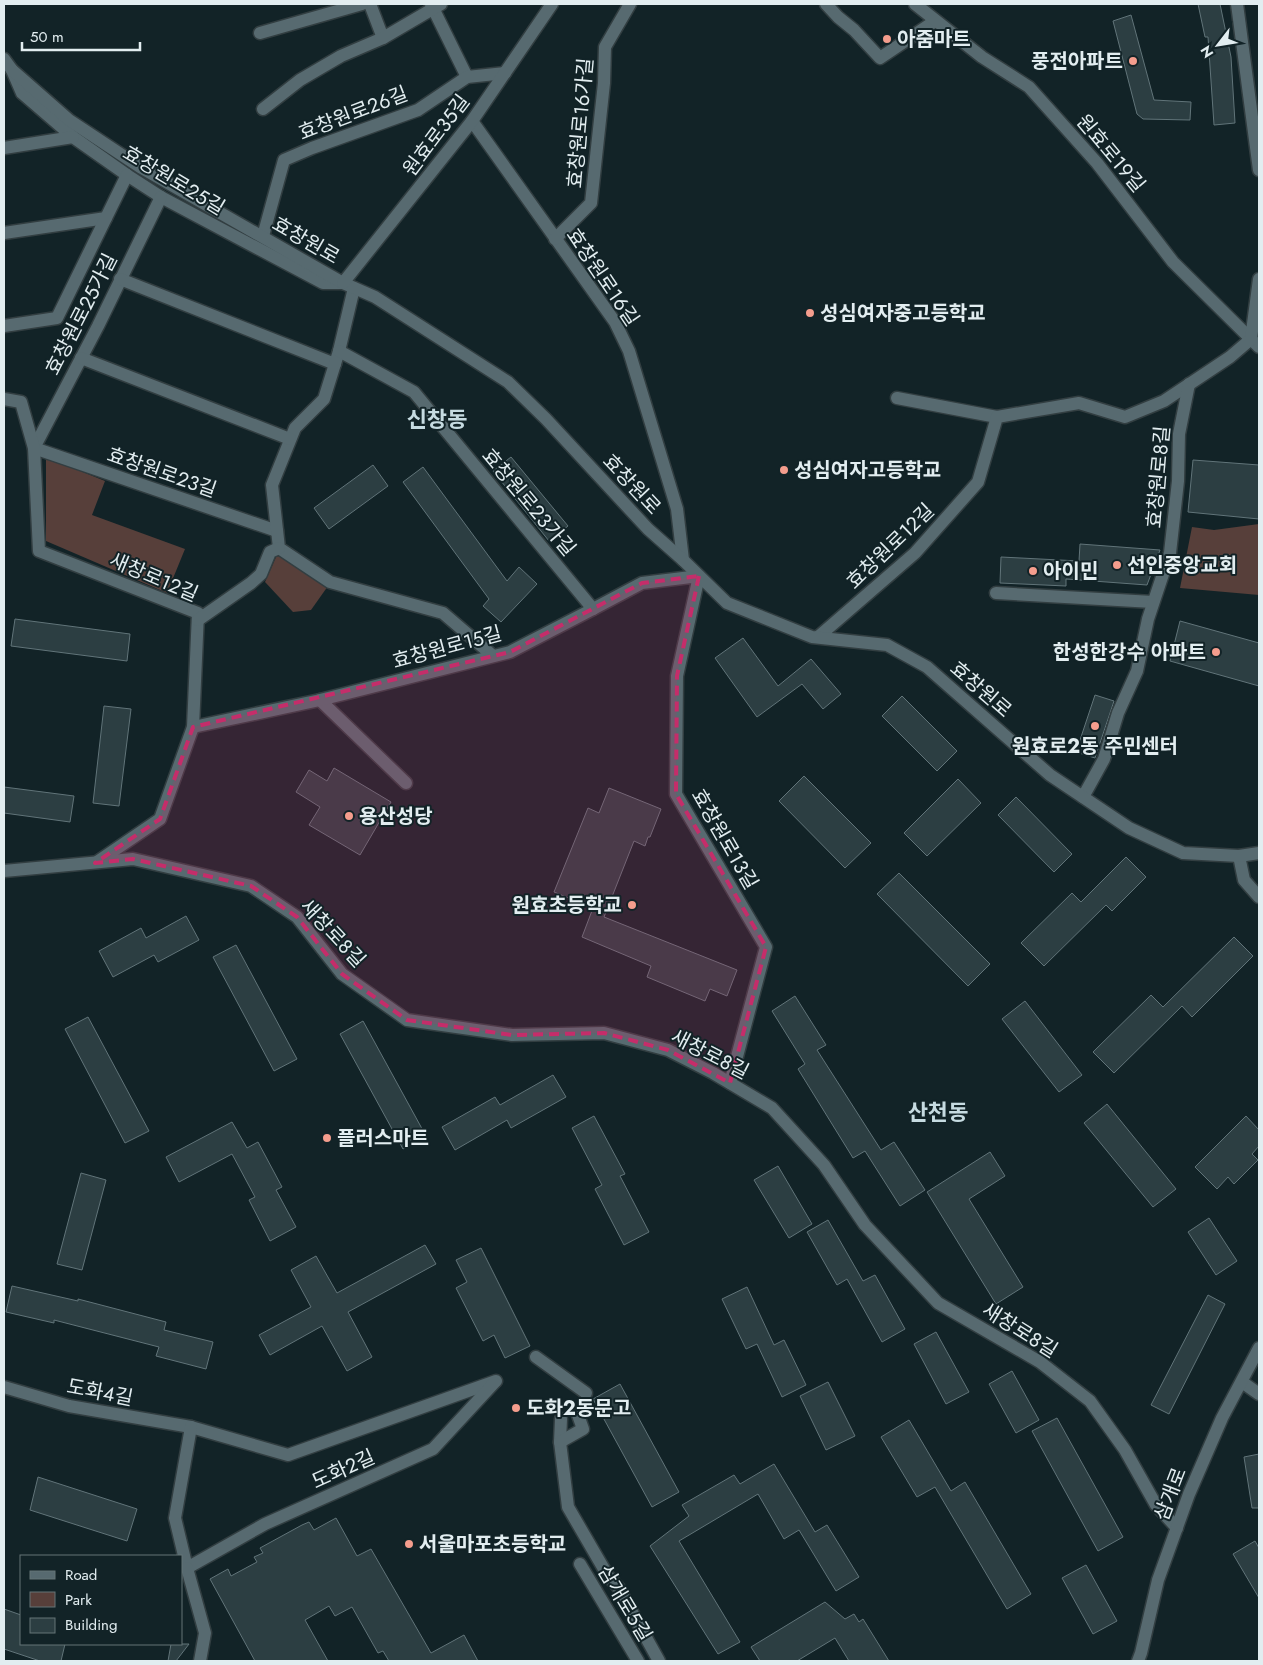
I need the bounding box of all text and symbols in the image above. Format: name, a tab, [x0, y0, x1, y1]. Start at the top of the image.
scale bar	[22, 20, 140, 52]
north arrow	[1193, 20, 1243, 70]
place label: 아줌마트	[897, 25, 971, 54]
text: 50 m	[30, 26, 64, 48]
marker: 아줌마트	[881, 33, 893, 45]
text: N	[1195, 42, 1218, 62]
place label: 풍전아파트	[1031, 47, 1123, 76]
marker: 풍전아파트	[1127, 55, 1139, 67]
street label: 효창원로16가길	[560, 57, 601, 190]
street label: 효창원로26길	[294, 79, 412, 148]
street label: 원효로35길	[396, 88, 477, 182]
street label: 원효로19길	[1069, 108, 1152, 199]
street label: 효창원로25길	[117, 138, 230, 222]
street label: 효창원로	[267, 209, 345, 271]
street label: 효창원로16길	[559, 223, 646, 332]
street label: 효창원로25가길	[38, 248, 125, 380]
place label: 성심여자중고등학교	[820, 299, 986, 328]
marker: 성심여자중고등학교	[804, 307, 816, 319]
district label: 신창동	[407, 403, 467, 435]
street label: 효창원로8길	[1140, 425, 1177, 530]
street label: 효창원로23길	[103, 440, 221, 505]
street label: 효창원로23가길	[475, 442, 582, 562]
street label: 효창원로	[596, 448, 667, 521]
place label: 성심여자고등학교	[794, 456, 941, 485]
marker: 성심여자고등학교	[778, 464, 790, 476]
street label: 효창원로12길	[840, 497, 941, 596]
street label: 새창로12길	[105, 546, 203, 609]
place label: 선인중앙교회	[1127, 551, 1237, 580]
place label: 아이민	[1043, 557, 1098, 586]
marker: 선인중앙교회	[1111, 559, 1123, 571]
marker: 아이민	[1027, 565, 1039, 577]
street label: 효창원로15길	[389, 619, 505, 676]
place label: 한성한강수 아파트	[1053, 638, 1206, 667]
marker: 한성한강수 아파트	[1210, 646, 1222, 658]
street label: 효창원로	[943, 654, 1018, 724]
marker: 원효로2동 주민센터	[1089, 720, 1101, 732]
place label: 원효로2동 주민센터	[1012, 732, 1178, 761]
street label: 효창원로13길	[684, 784, 765, 895]
place label: 용산성당	[359, 802, 433, 831]
marker: 용산성당	[343, 810, 355, 822]
place label: 원효초등학교	[512, 891, 622, 920]
street label: 새창로8길	[293, 893, 372, 974]
marker: 원효초등학교	[626, 899, 638, 911]
street label: 새창로8길	[666, 1022, 754, 1087]
district label: 산천동	[908, 1096, 968, 1128]
place label: 플러스마트	[337, 1124, 429, 1153]
marker: 플러스마트	[321, 1132, 333, 1144]
street label: 새창로8길	[976, 1296, 1063, 1365]
street label: 도화4길	[64, 1372, 135, 1413]
place label: 도화2동문고	[526, 1394, 631, 1423]
marker: 도화2동문고	[510, 1402, 522, 1414]
street label: 도화2길	[307, 1443, 380, 1496]
street label: 삼개로	[1147, 1463, 1194, 1525]
place label: 서울마포초등학교	[419, 1530, 566, 1559]
marker: 서울마포초등학교	[403, 1538, 415, 1550]
legend	[20, 1555, 182, 1645]
street label: 삼개로5길	[590, 1559, 659, 1647]
text: Road	[65, 1564, 97, 1586]
text: Park	[65, 1589, 92, 1611]
text: Building	[65, 1614, 117, 1636]

